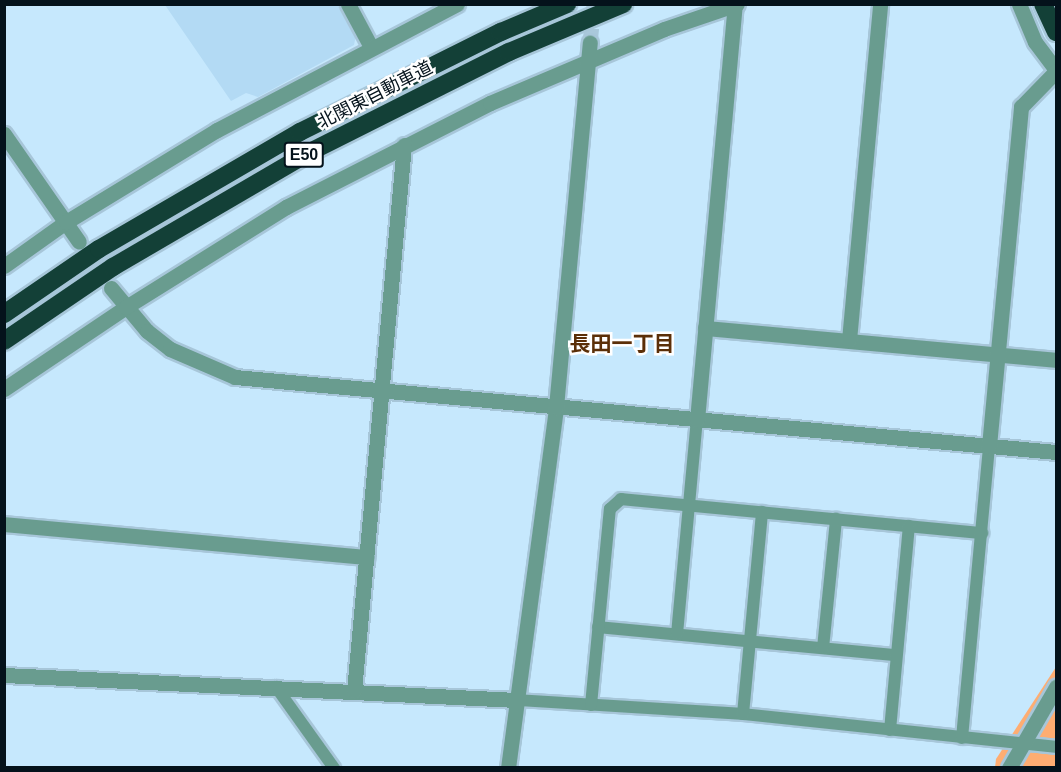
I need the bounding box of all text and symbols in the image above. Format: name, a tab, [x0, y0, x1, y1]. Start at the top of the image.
street label: 北関東自動車道	[314, 57, 436, 133]
road number: E50	[283, 142, 325, 168]
district label: 長田一丁目	[570, 331, 674, 357]

